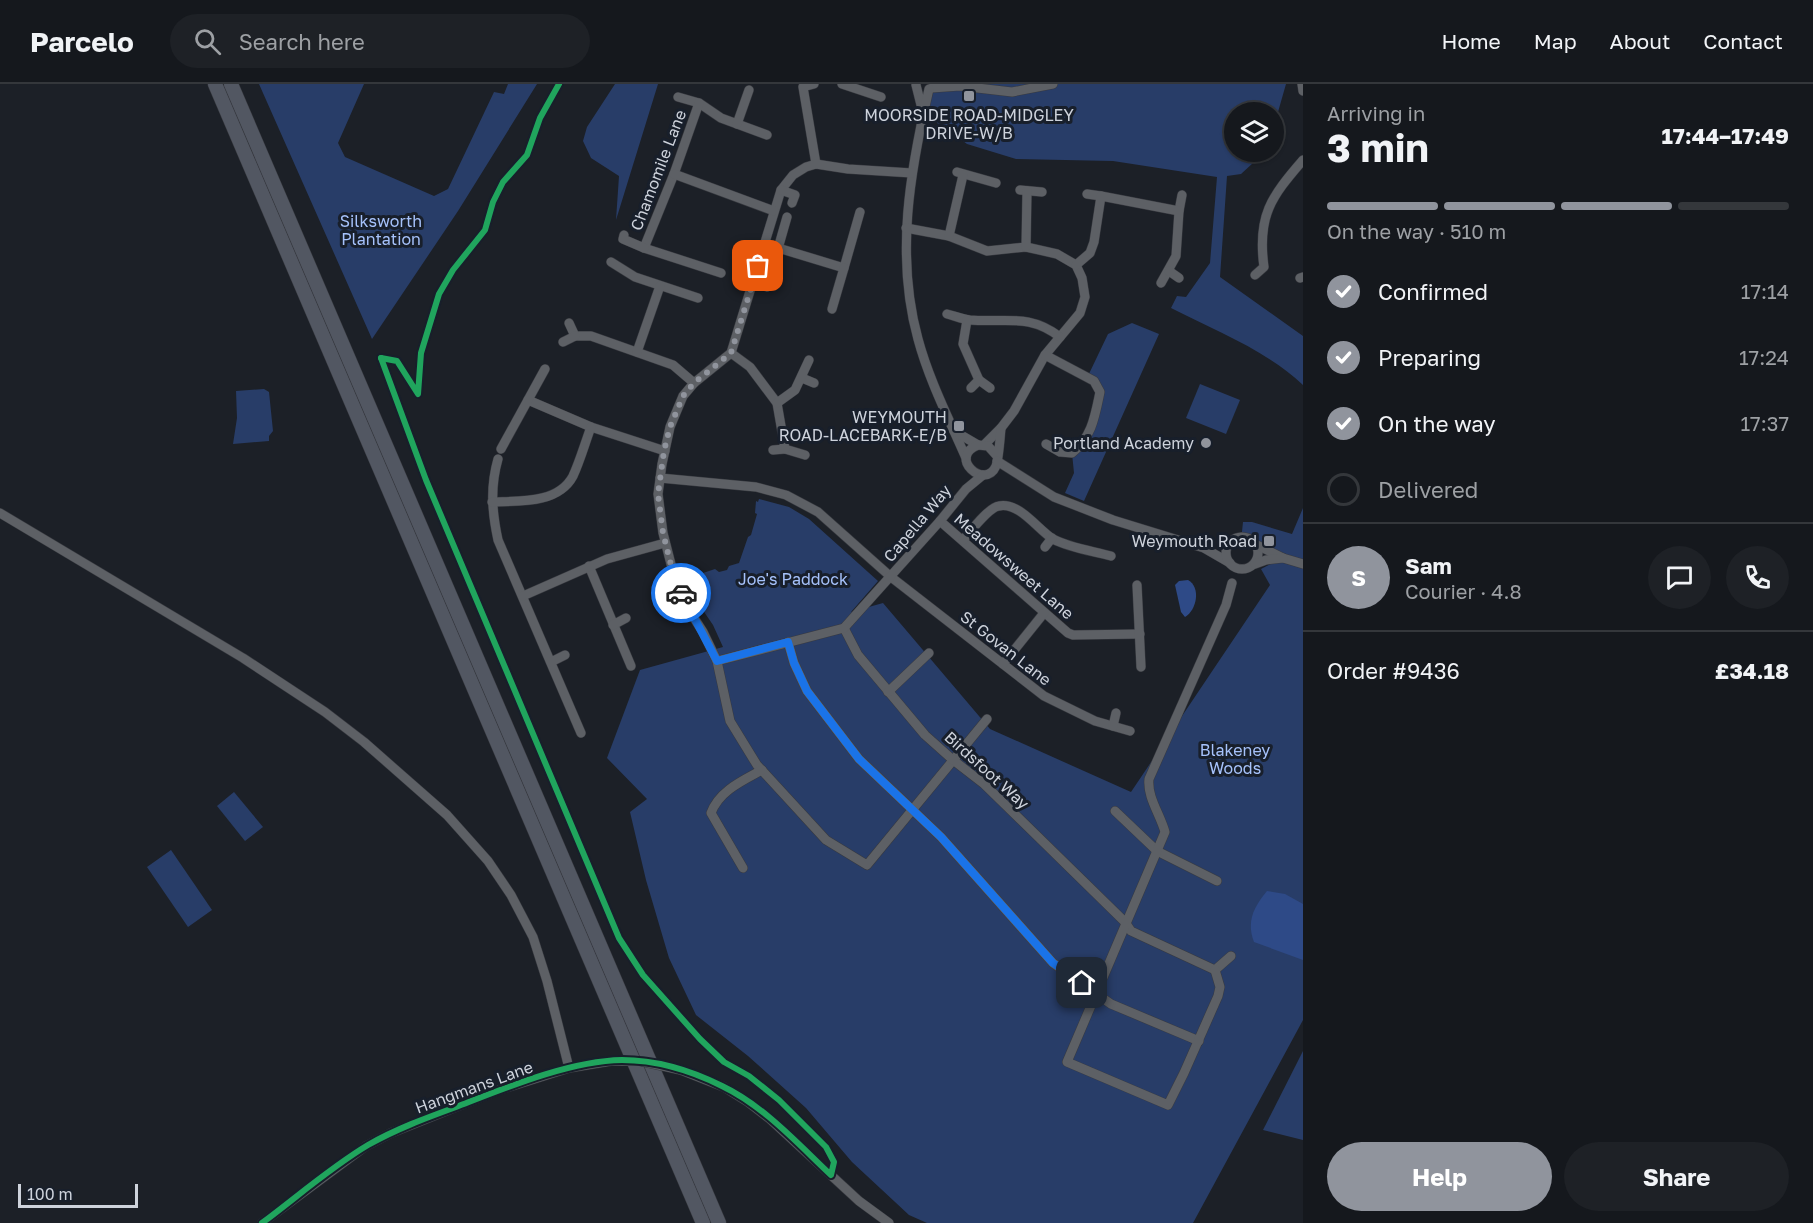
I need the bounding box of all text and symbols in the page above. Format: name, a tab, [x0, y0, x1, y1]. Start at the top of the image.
search box	[170, 14, 590, 68]
text: Parcelo	[30, 25, 134, 58]
icon: search	[191, 25, 224, 58]
text: Search here	[239, 28, 365, 55]
text: Home	[1441, 28, 1501, 54]
text: Map	[1534, 28, 1577, 54]
text: About	[1610, 28, 1670, 54]
text: Contact	[1703, 28, 1783, 54]
marker: MOORSIDE ROAD-MIDGLEY DRIVE-W/B	[962, 89, 976, 103]
text: Arriving in	[1327, 101, 1425, 125]
map controls	[1224, 102, 1284, 162]
button: layers	[1224, 102, 1284, 162]
place label: MOORSIDE ROAD-MIDGLEY DRIVE-W/B	[864, 105, 1074, 143]
street label: Chamomile Lane	[626, 107, 690, 233]
text: 17:44–17:49	[1661, 122, 1789, 149]
text: 3 min	[1327, 124, 1429, 171]
park label: Silksworth Plantation	[340, 211, 422, 249]
text: On the way · 510 m	[1327, 219, 1506, 243]
pin	[732, 240, 783, 291]
icon: bag	[741, 249, 774, 282]
icon: check	[1327, 275, 1360, 308]
text: Confirmed	[1378, 278, 1488, 305]
text: 17:14	[1741, 279, 1789, 303]
icon: check	[1327, 341, 1360, 374]
text: Preparing	[1378, 344, 1481, 371]
text: 17:24	[1739, 345, 1789, 369]
place label: WEYMOUTH ROAD-LACEBARK-E/B	[779, 407, 947, 445]
icon: check	[1327, 407, 1360, 440]
text: On the way	[1378, 410, 1496, 437]
text: 17:37	[1740, 411, 1789, 435]
marker: WEYMOUTH ROAD-LACEBARK-E/B	[952, 419, 966, 433]
place label: Portland Academy	[1053, 433, 1194, 453]
marker: Portland Academy	[1199, 436, 1213, 450]
text: Delivered	[1378, 476, 1478, 503]
street label: Capella Way	[879, 480, 955, 566]
street label: Meadowsweet Lane	[950, 509, 1078, 623]
place label: Weymouth Road	[1131, 531, 1257, 551]
marker: Weymouth Road	[1262, 534, 1276, 548]
button: chat	[1648, 546, 1711, 609]
button: phone	[1726, 546, 1789, 609]
text: Sam	[1405, 552, 1452, 579]
courier	[651, 563, 711, 623]
text: S	[1351, 564, 1366, 591]
park label: Joe's Paddock	[738, 569, 848, 589]
icon: car	[665, 577, 698, 610]
text: Courier · 4.8	[1405, 579, 1522, 603]
street label: St Govan Lane	[957, 606, 1055, 690]
text: Order #9436	[1327, 657, 1460, 684]
text: £34.18	[1715, 657, 1789, 684]
street label: Birdsfoot Way	[941, 727, 1034, 813]
park label: Blakeney Woods	[1200, 740, 1270, 778]
pin	[1056, 957, 1107, 1008]
icon: home	[1065, 966, 1098, 999]
street label: Hangmans Lane	[412, 1056, 536, 1118]
button: Help	[1327, 1142, 1552, 1211]
button: Share	[1564, 1142, 1789, 1211]
scale bar	[18, 1181, 138, 1208]
text: 100 m	[27, 1184, 73, 1204]

